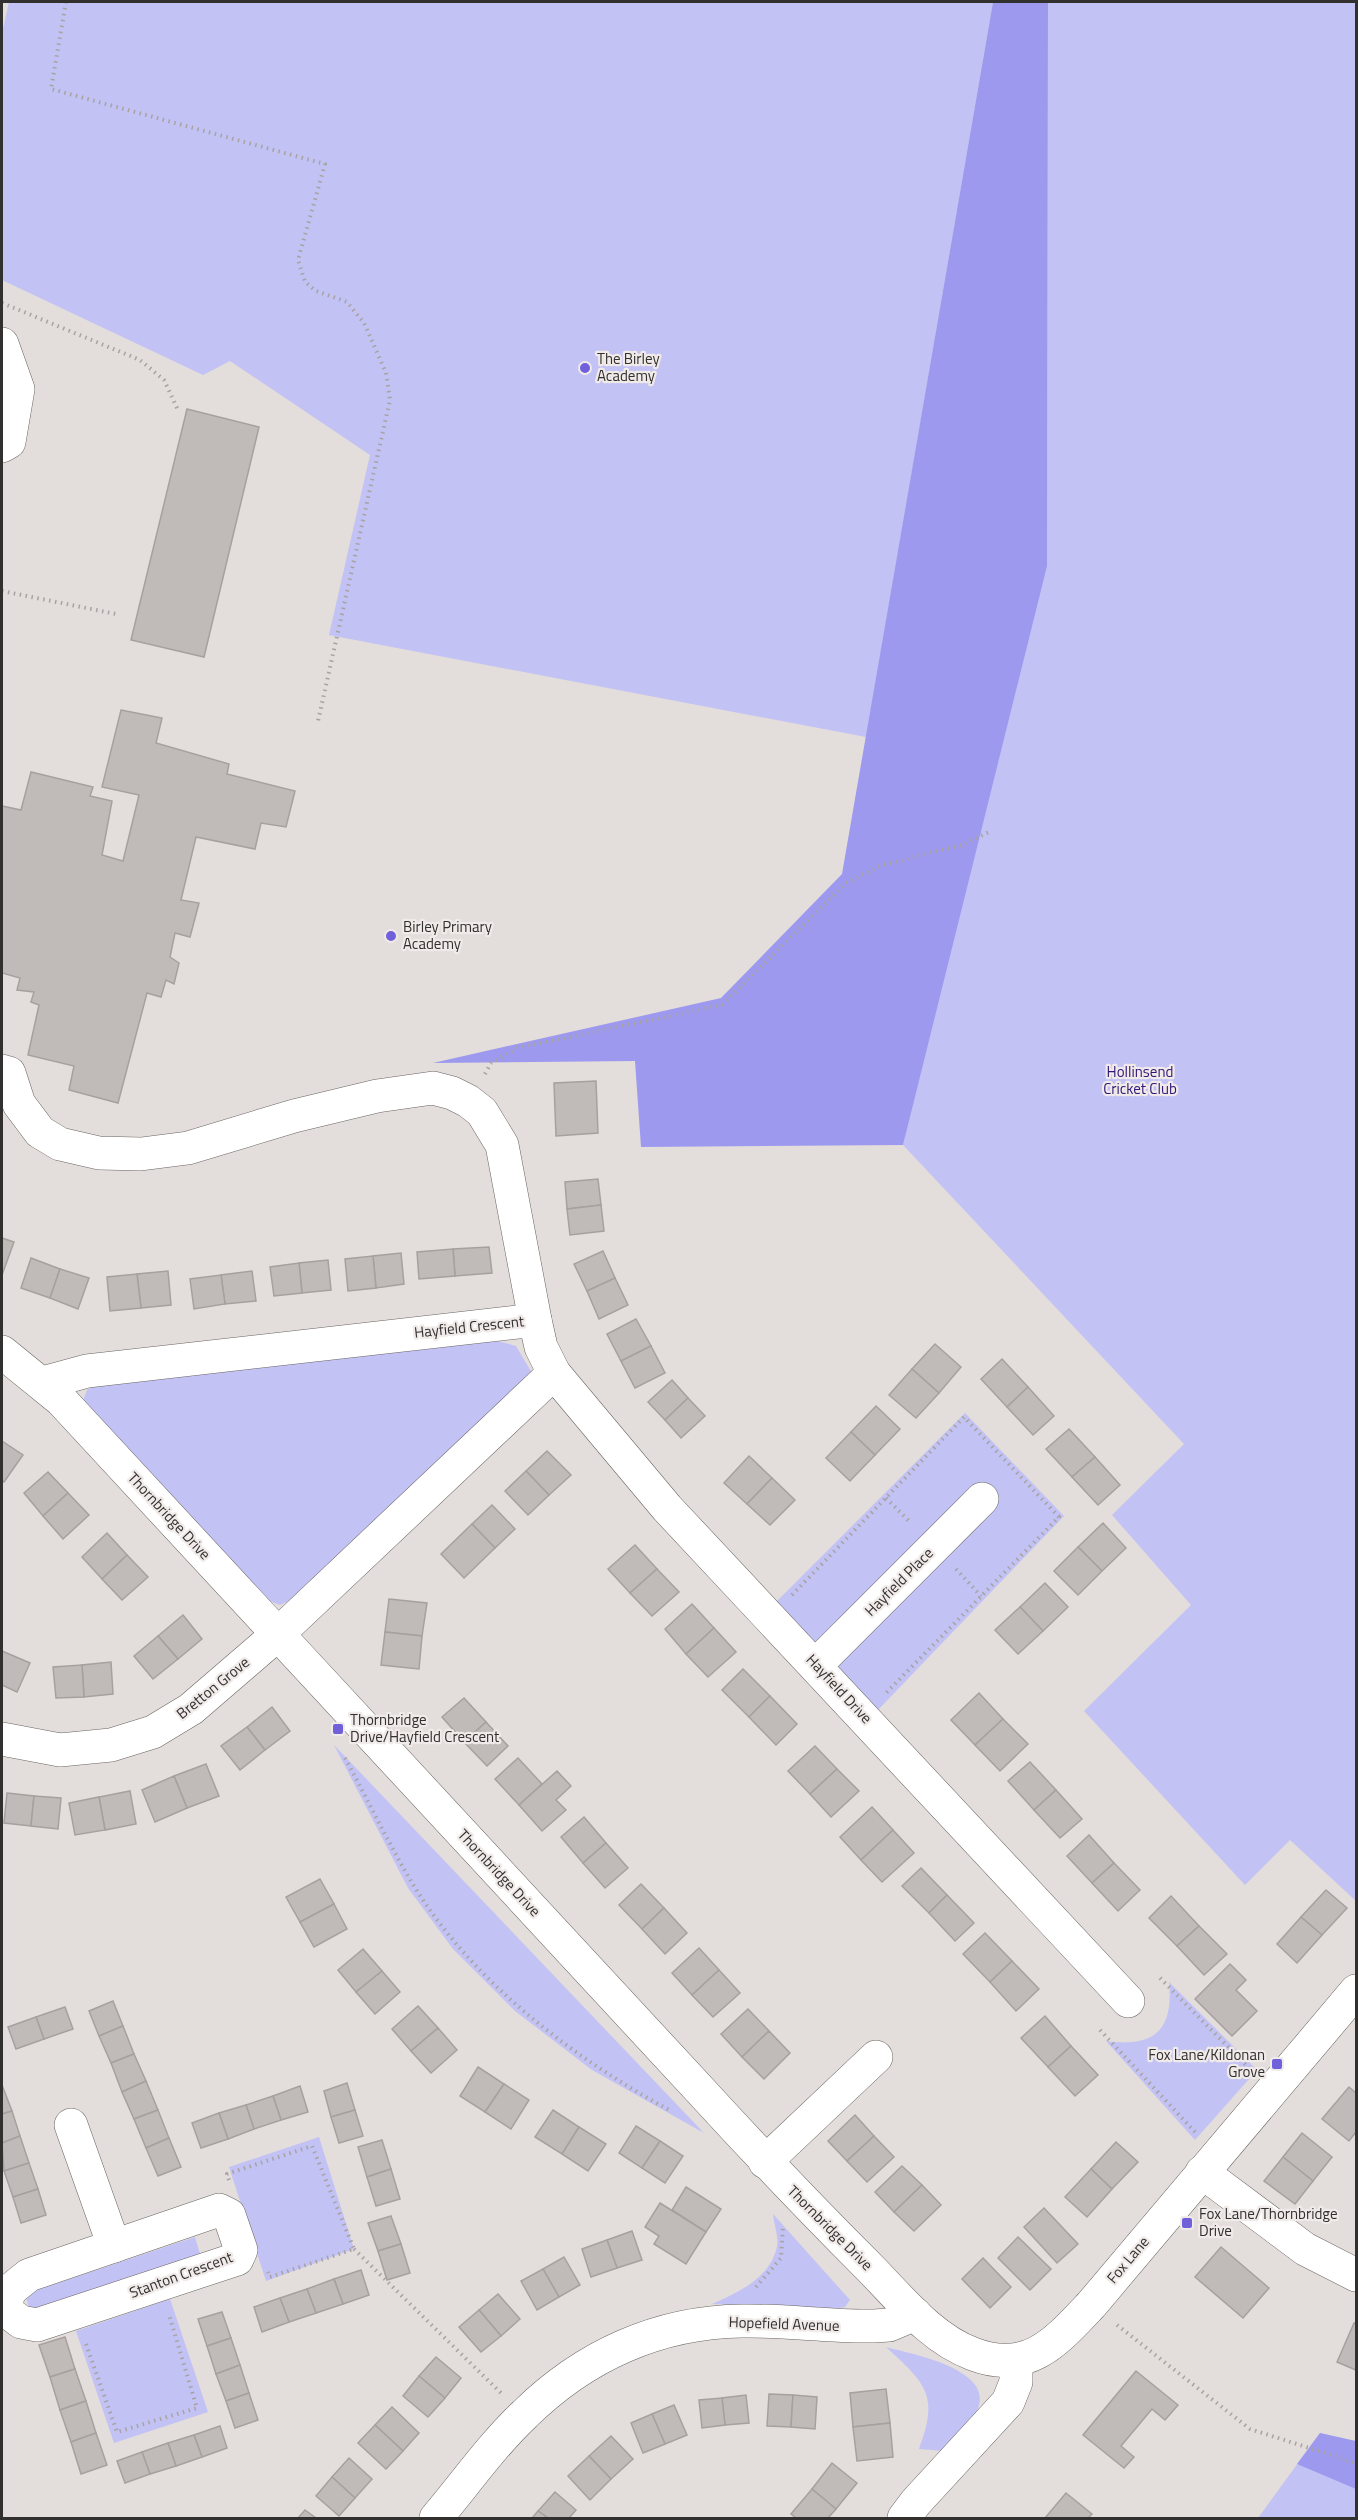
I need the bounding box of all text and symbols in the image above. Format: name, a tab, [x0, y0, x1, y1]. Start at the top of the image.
place label: The Birley Academy	[597, 347, 660, 387]
marker: The Birley Academy	[578, 361, 592, 375]
place label: Birley Primary Academy	[403, 915, 492, 955]
marker: Birley Primary Academy	[384, 929, 398, 943]
park label: Hollinsend Cricket Club	[1103, 1060, 1177, 1100]
street label: Hayfield Crescent	[413, 1309, 526, 1344]
street label: Thornbridge Drive	[122, 1467, 216, 1565]
street label: Hayfield Place	[859, 1542, 938, 1621]
street label: Hayfield Drive	[801, 1649, 878, 1729]
street label: Bretton Grove	[171, 1651, 254, 1724]
place label: Thornbridge Drive/Hayfield Crescent	[350, 1708, 500, 1748]
marker: Thornbridge Drive/Hayfield Crescent	[331, 1722, 345, 1736]
street label: Thornbridge Drive	[452, 1824, 546, 1922]
place label: Fox Lane/Kildonan Grove	[1148, 2043, 1265, 2083]
marker: Fox Lane/Kildonan Grove	[1270, 2057, 1284, 2071]
street label: Thornbridge Drive	[782, 2180, 878, 2276]
place label: Fox Lane/Thornbridge Drive	[1199, 2202, 1338, 2242]
marker: Fox Lane/Thornbridge Drive	[1180, 2216, 1194, 2230]
street label: Fox Lane	[1101, 2231, 1154, 2288]
street label: Stanton Crescent	[126, 2245, 236, 2304]
street label: Hopefield Avenue	[728, 2310, 840, 2337]

